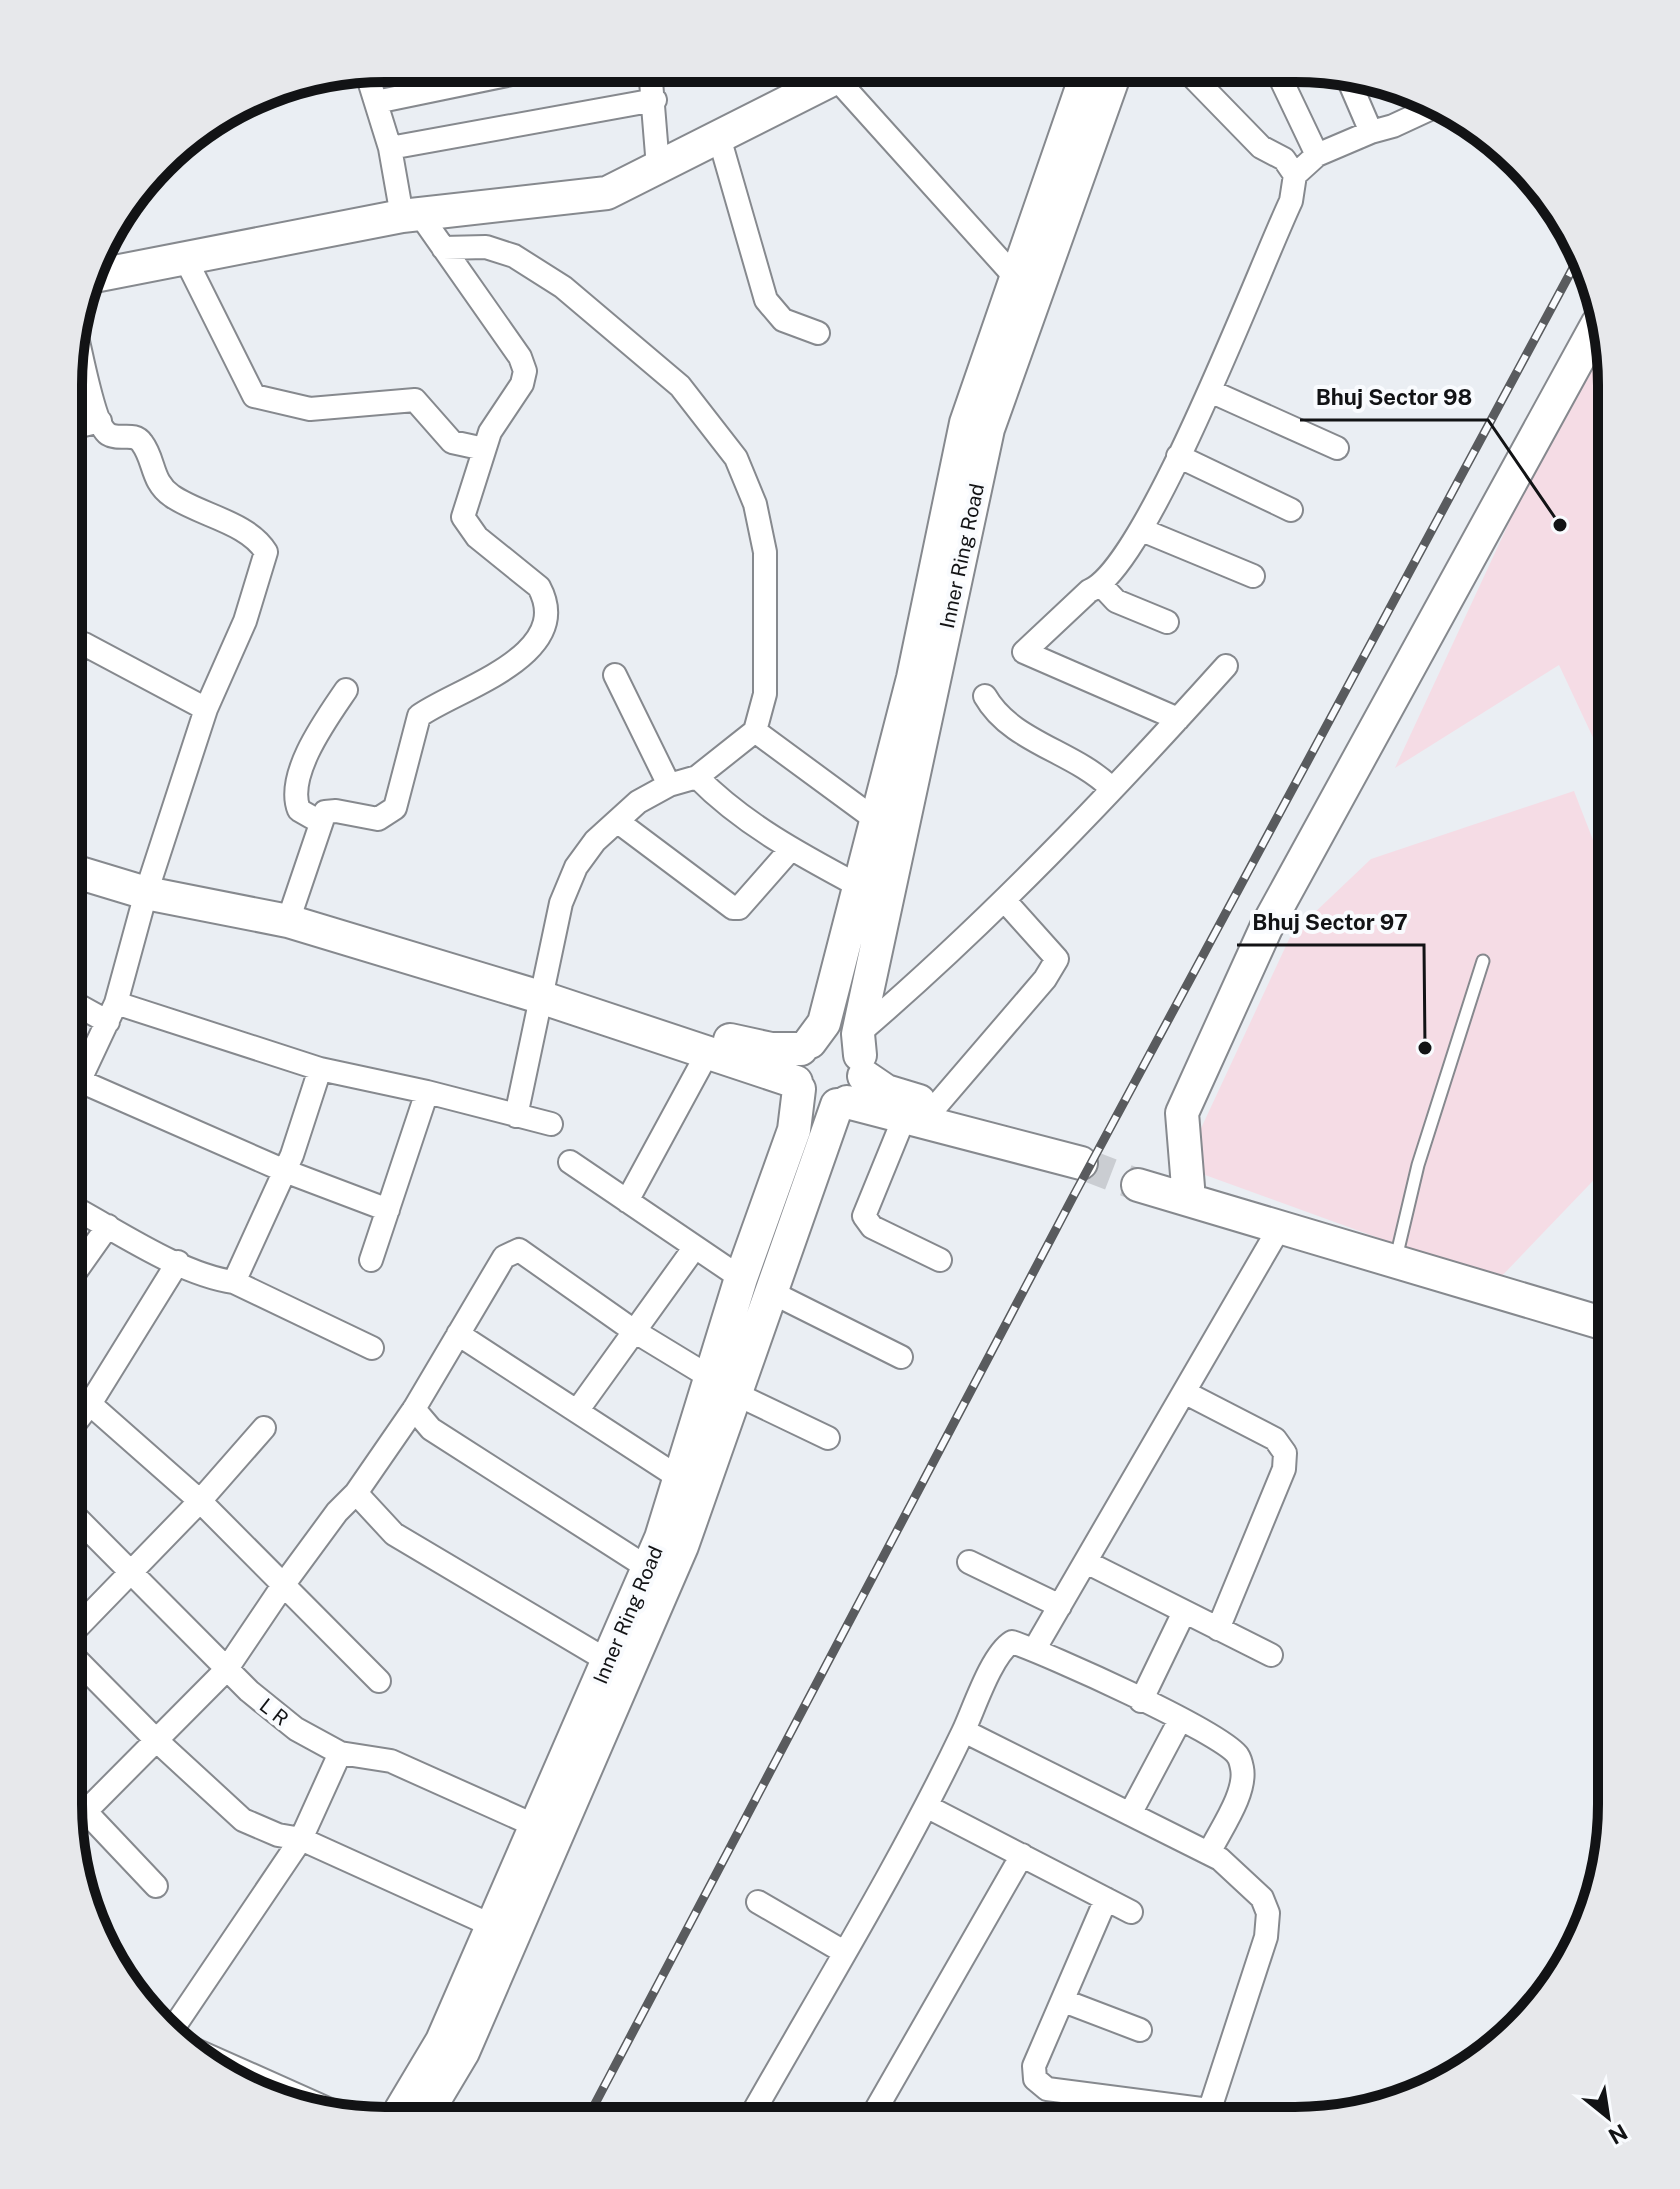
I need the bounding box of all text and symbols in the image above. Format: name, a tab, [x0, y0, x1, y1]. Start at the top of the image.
callout: Bhuj Sector 98	[1300, 374, 1488, 420]
text: Bhuj Sector 98	[1316, 384, 1472, 410]
street label: Inner Ring Road	[935, 481, 989, 631]
callout: Bhuj Sector 97	[1237, 899, 1424, 945]
text: Bhuj Sector 97	[1252, 909, 1408, 935]
street label: Inner Ring Road	[588, 1542, 668, 1688]
street label: L R	[255, 1693, 293, 1731]
north arrow	[1568, 2077, 1648, 2157]
text: N	[1604, 2119, 1632, 2150]

